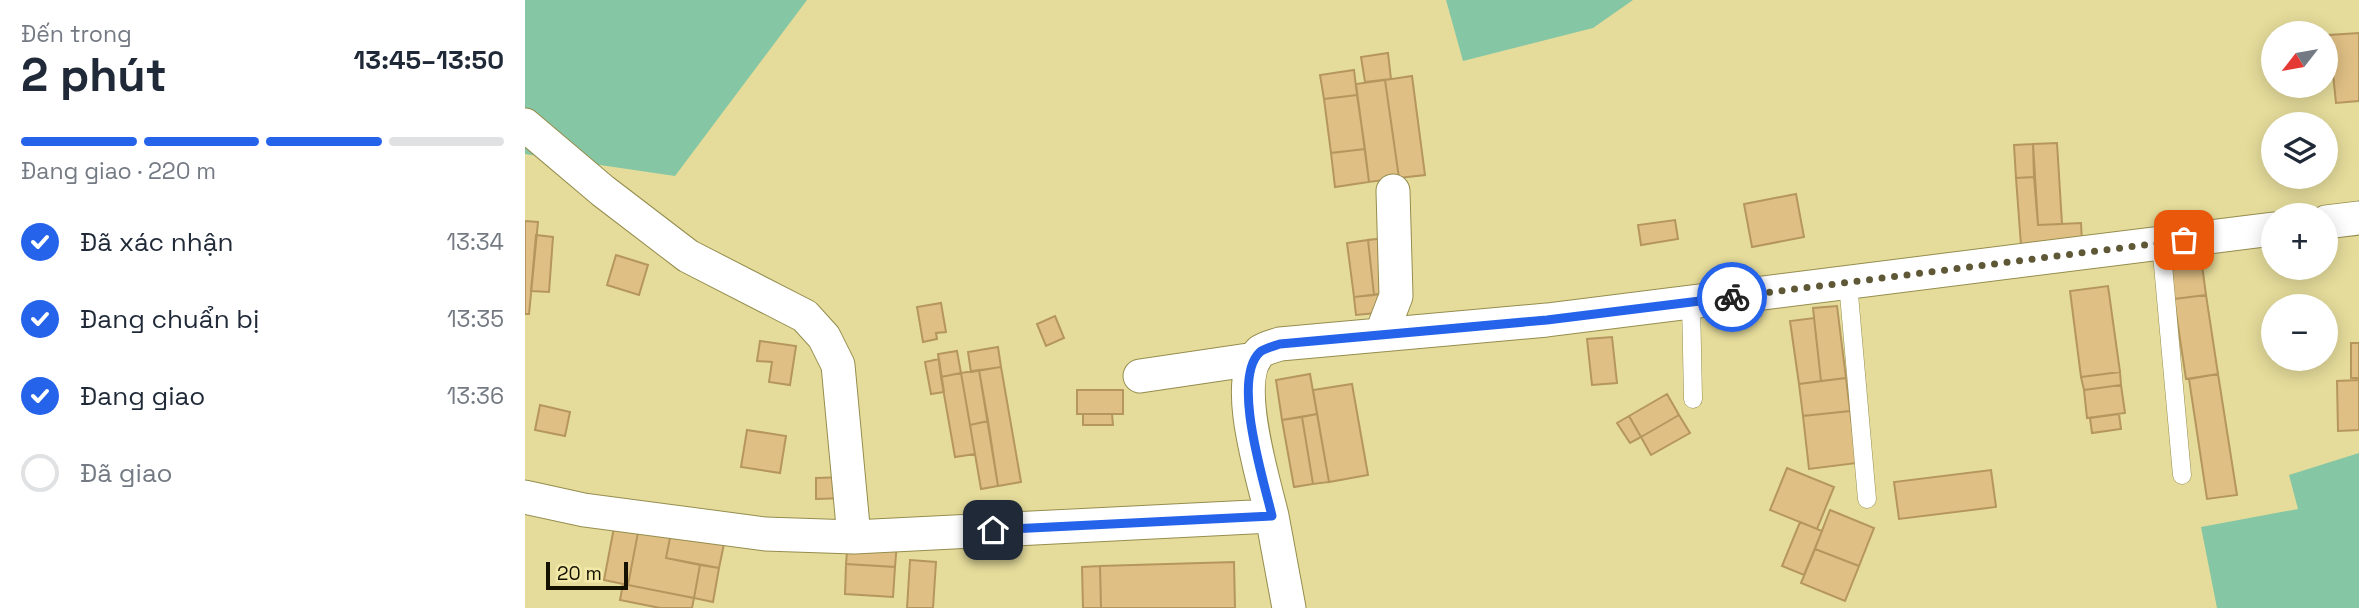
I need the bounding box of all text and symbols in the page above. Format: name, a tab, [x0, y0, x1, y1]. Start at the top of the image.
text: Đến trong	[21, 19, 132, 49]
north arrow	[2261, 21, 2338, 98]
map controls	[2261, 21, 2338, 371]
text: 13:45–13:50	[354, 43, 504, 77]
text: 2 phút	[21, 46, 167, 104]
button: layers	[2261, 112, 2338, 189]
text: Đang giao · 220 m	[21, 156, 216, 186]
button: +	[2261, 203, 2338, 280]
pin	[2154, 210, 2214, 270]
icon: bag	[2165, 221, 2203, 259]
icon: check	[21, 223, 59, 261]
text: Đã xác nhận	[80, 225, 234, 259]
text: 13:34	[446, 227, 504, 257]
courier	[1697, 262, 1767, 332]
icon: bike	[1713, 278, 1751, 316]
button: −	[2261, 294, 2338, 371]
icon: check	[21, 300, 59, 338]
text: Đang chuẩn bị	[80, 302, 259, 336]
text: 13:35	[447, 304, 504, 334]
icon: check	[21, 377, 59, 415]
text: Đang giao	[80, 379, 205, 413]
text: 13:36	[447, 381, 504, 411]
text: Đã giao	[80, 456, 173, 490]
pin	[963, 500, 1023, 560]
icon: home	[974, 511, 1012, 549]
scale bar	[546, 559, 628, 591]
text: 20 m	[557, 561, 602, 586]

